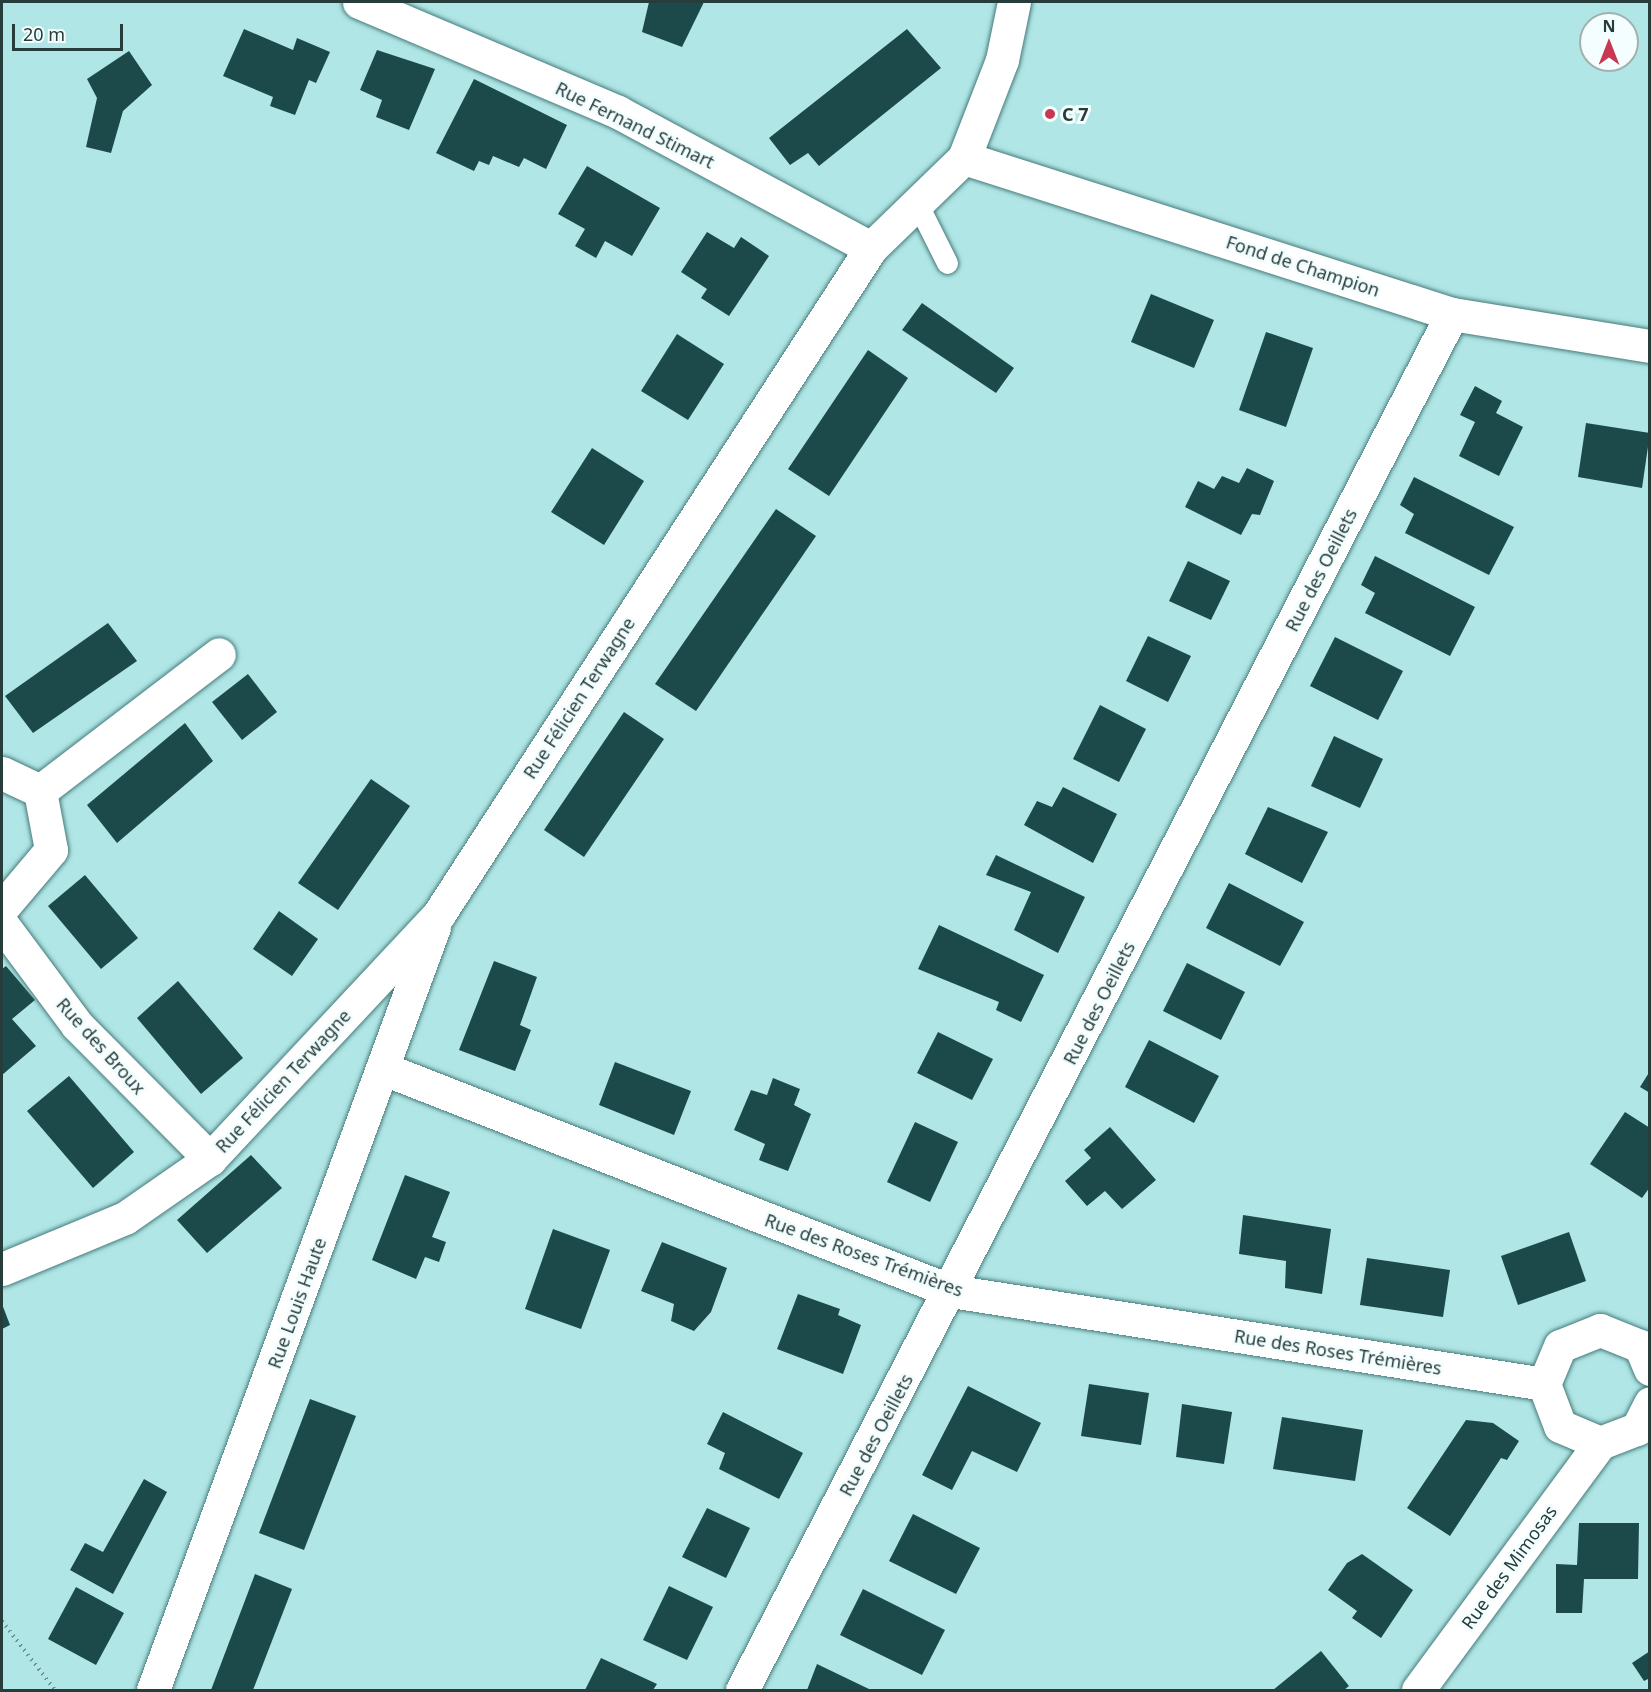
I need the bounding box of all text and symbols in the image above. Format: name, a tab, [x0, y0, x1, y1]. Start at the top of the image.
scale bar	[15, 12, 126, 50]
north arrow	[1579, 12, 1639, 72]
text: N	[1602, 15, 1616, 37]
text: 20 m	[23, 22, 65, 46]
street label: Rue Fernand Stimart	[552, 77, 718, 173]
place label: C 7	[1062, 103, 1089, 125]
marker: C 7	[1043, 107, 1057, 121]
street label: Fond de Champion	[1224, 231, 1382, 301]
street label: Rue des Oeillets	[1281, 505, 1361, 635]
street label: Rue Félicien Terwagne	[519, 613, 639, 783]
street label: Rue des Oeillets	[1059, 938, 1139, 1068]
street label: Rue des Broux	[52, 993, 150, 1099]
street label: Rue Félicien Terwagne	[211, 1005, 355, 1157]
street label: Rue des Roses Trémières	[762, 1209, 966, 1301]
street label: Rue Louis Haute	[263, 1235, 331, 1371]
street label: Rue des Roses Trémières	[1233, 1325, 1443, 1379]
street label: Rue des Oeillets	[835, 1370, 917, 1500]
street label: Rue des Mimosas	[1457, 1501, 1561, 1633]

